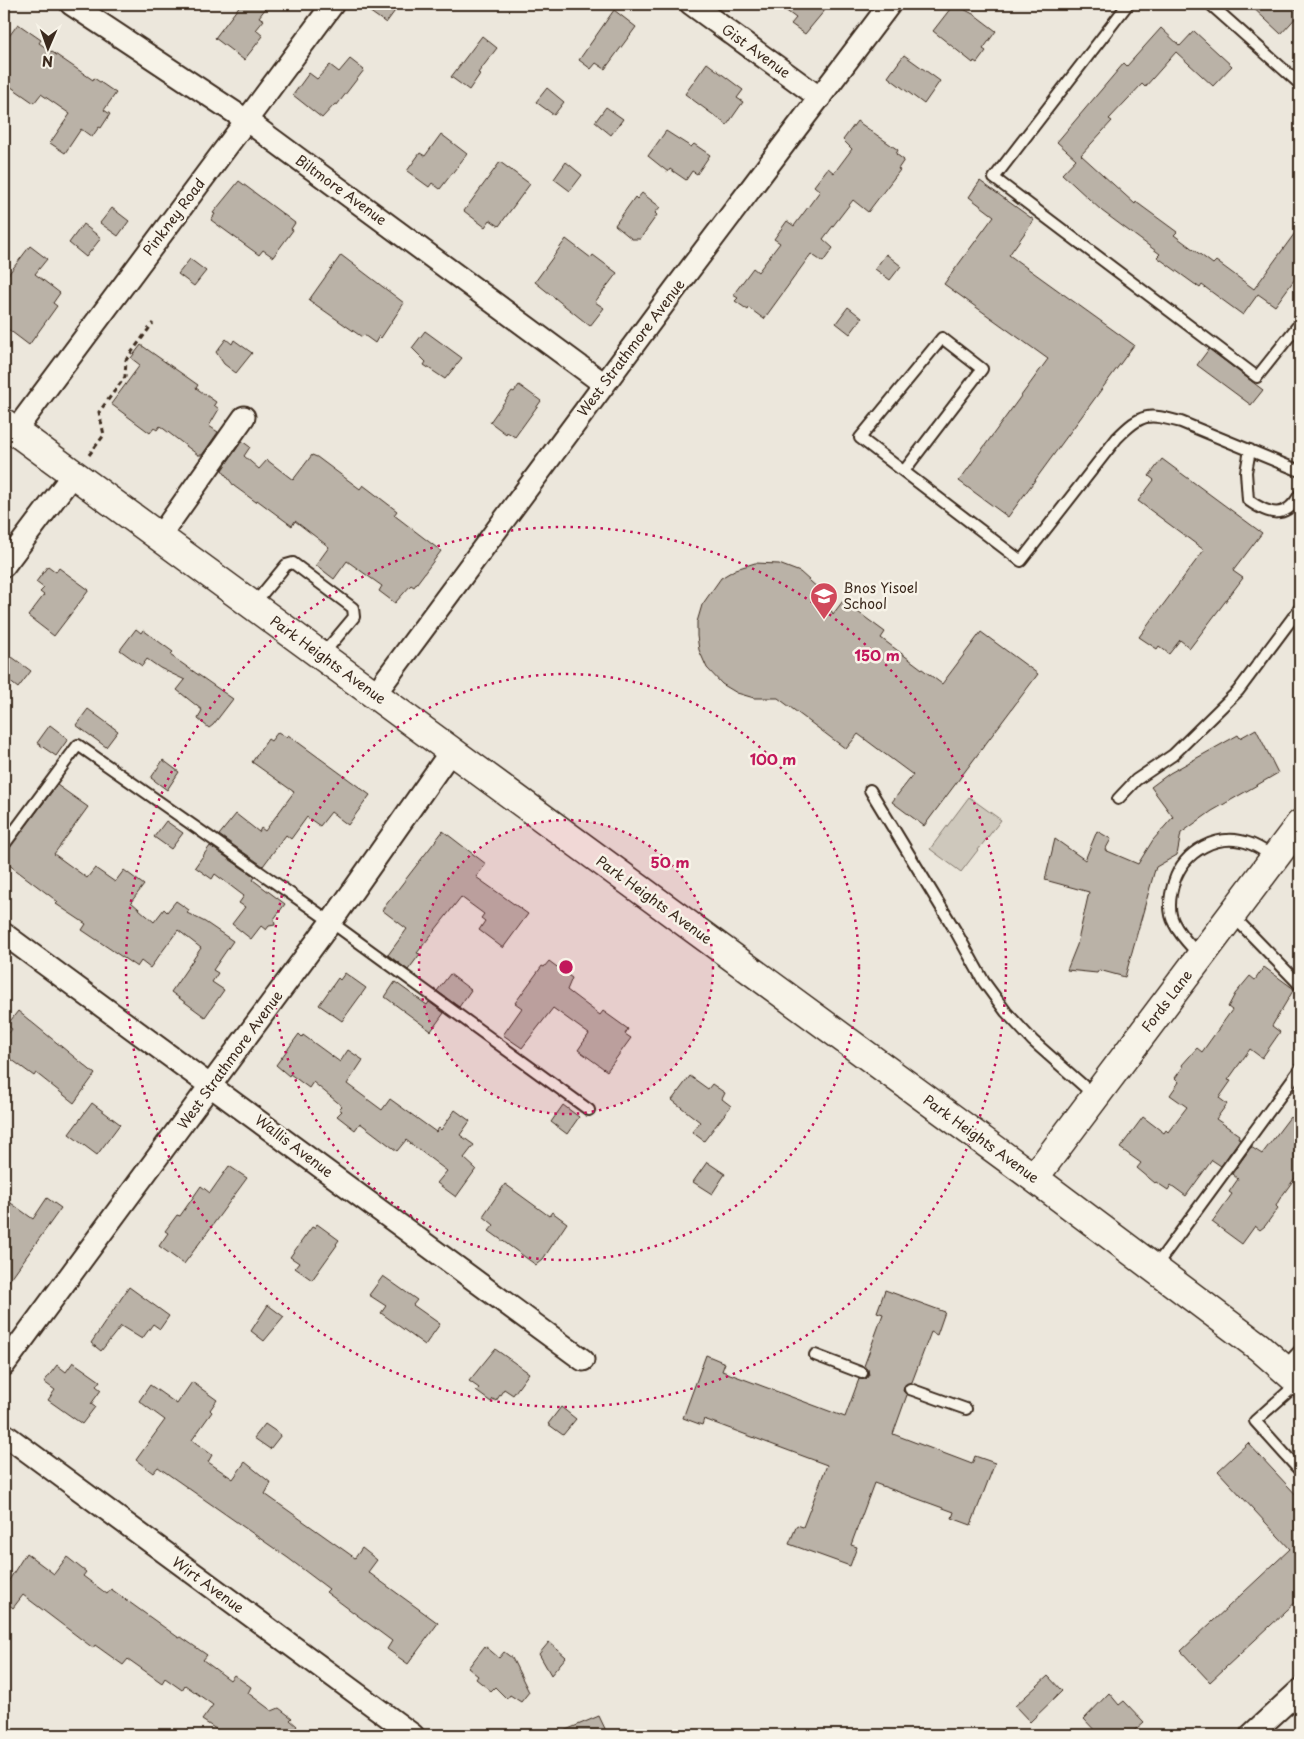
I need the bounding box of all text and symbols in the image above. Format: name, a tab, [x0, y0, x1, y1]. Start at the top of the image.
street label: Gist Avenue	[718, 18, 795, 83]
north arrow	[22, 22, 72, 72]
text: N	[42, 51, 53, 72]
street label: Biltmore Avenue	[291, 149, 392, 230]
street label: Pinkney Road	[138, 174, 210, 260]
street label: West Strathmore Avenue	[572, 274, 690, 421]
place label: Bnos Yisoel School	[843, 577, 918, 614]
school or university icon: Bnos Yisoel School	[809, 581, 839, 620]
street label: Park Heights Avenue	[266, 610, 391, 709]
text: 150 m	[854, 643, 900, 666]
text: 100 m	[750, 747, 796, 770]
street label: Park Heights Avenue	[592, 850, 717, 949]
text: 50 m	[651, 850, 689, 873]
centre of rings	[557, 958, 575, 976]
street label: Fords Lane	[1136, 965, 1197, 1036]
street label: West Strathmore Avenue	[172, 986, 287, 1134]
street label: Park Heights Avenue	[919, 1089, 1044, 1188]
street label: Wallis Avenue	[251, 1109, 338, 1182]
street label: Wirt Avenue	[168, 1551, 249, 1618]

